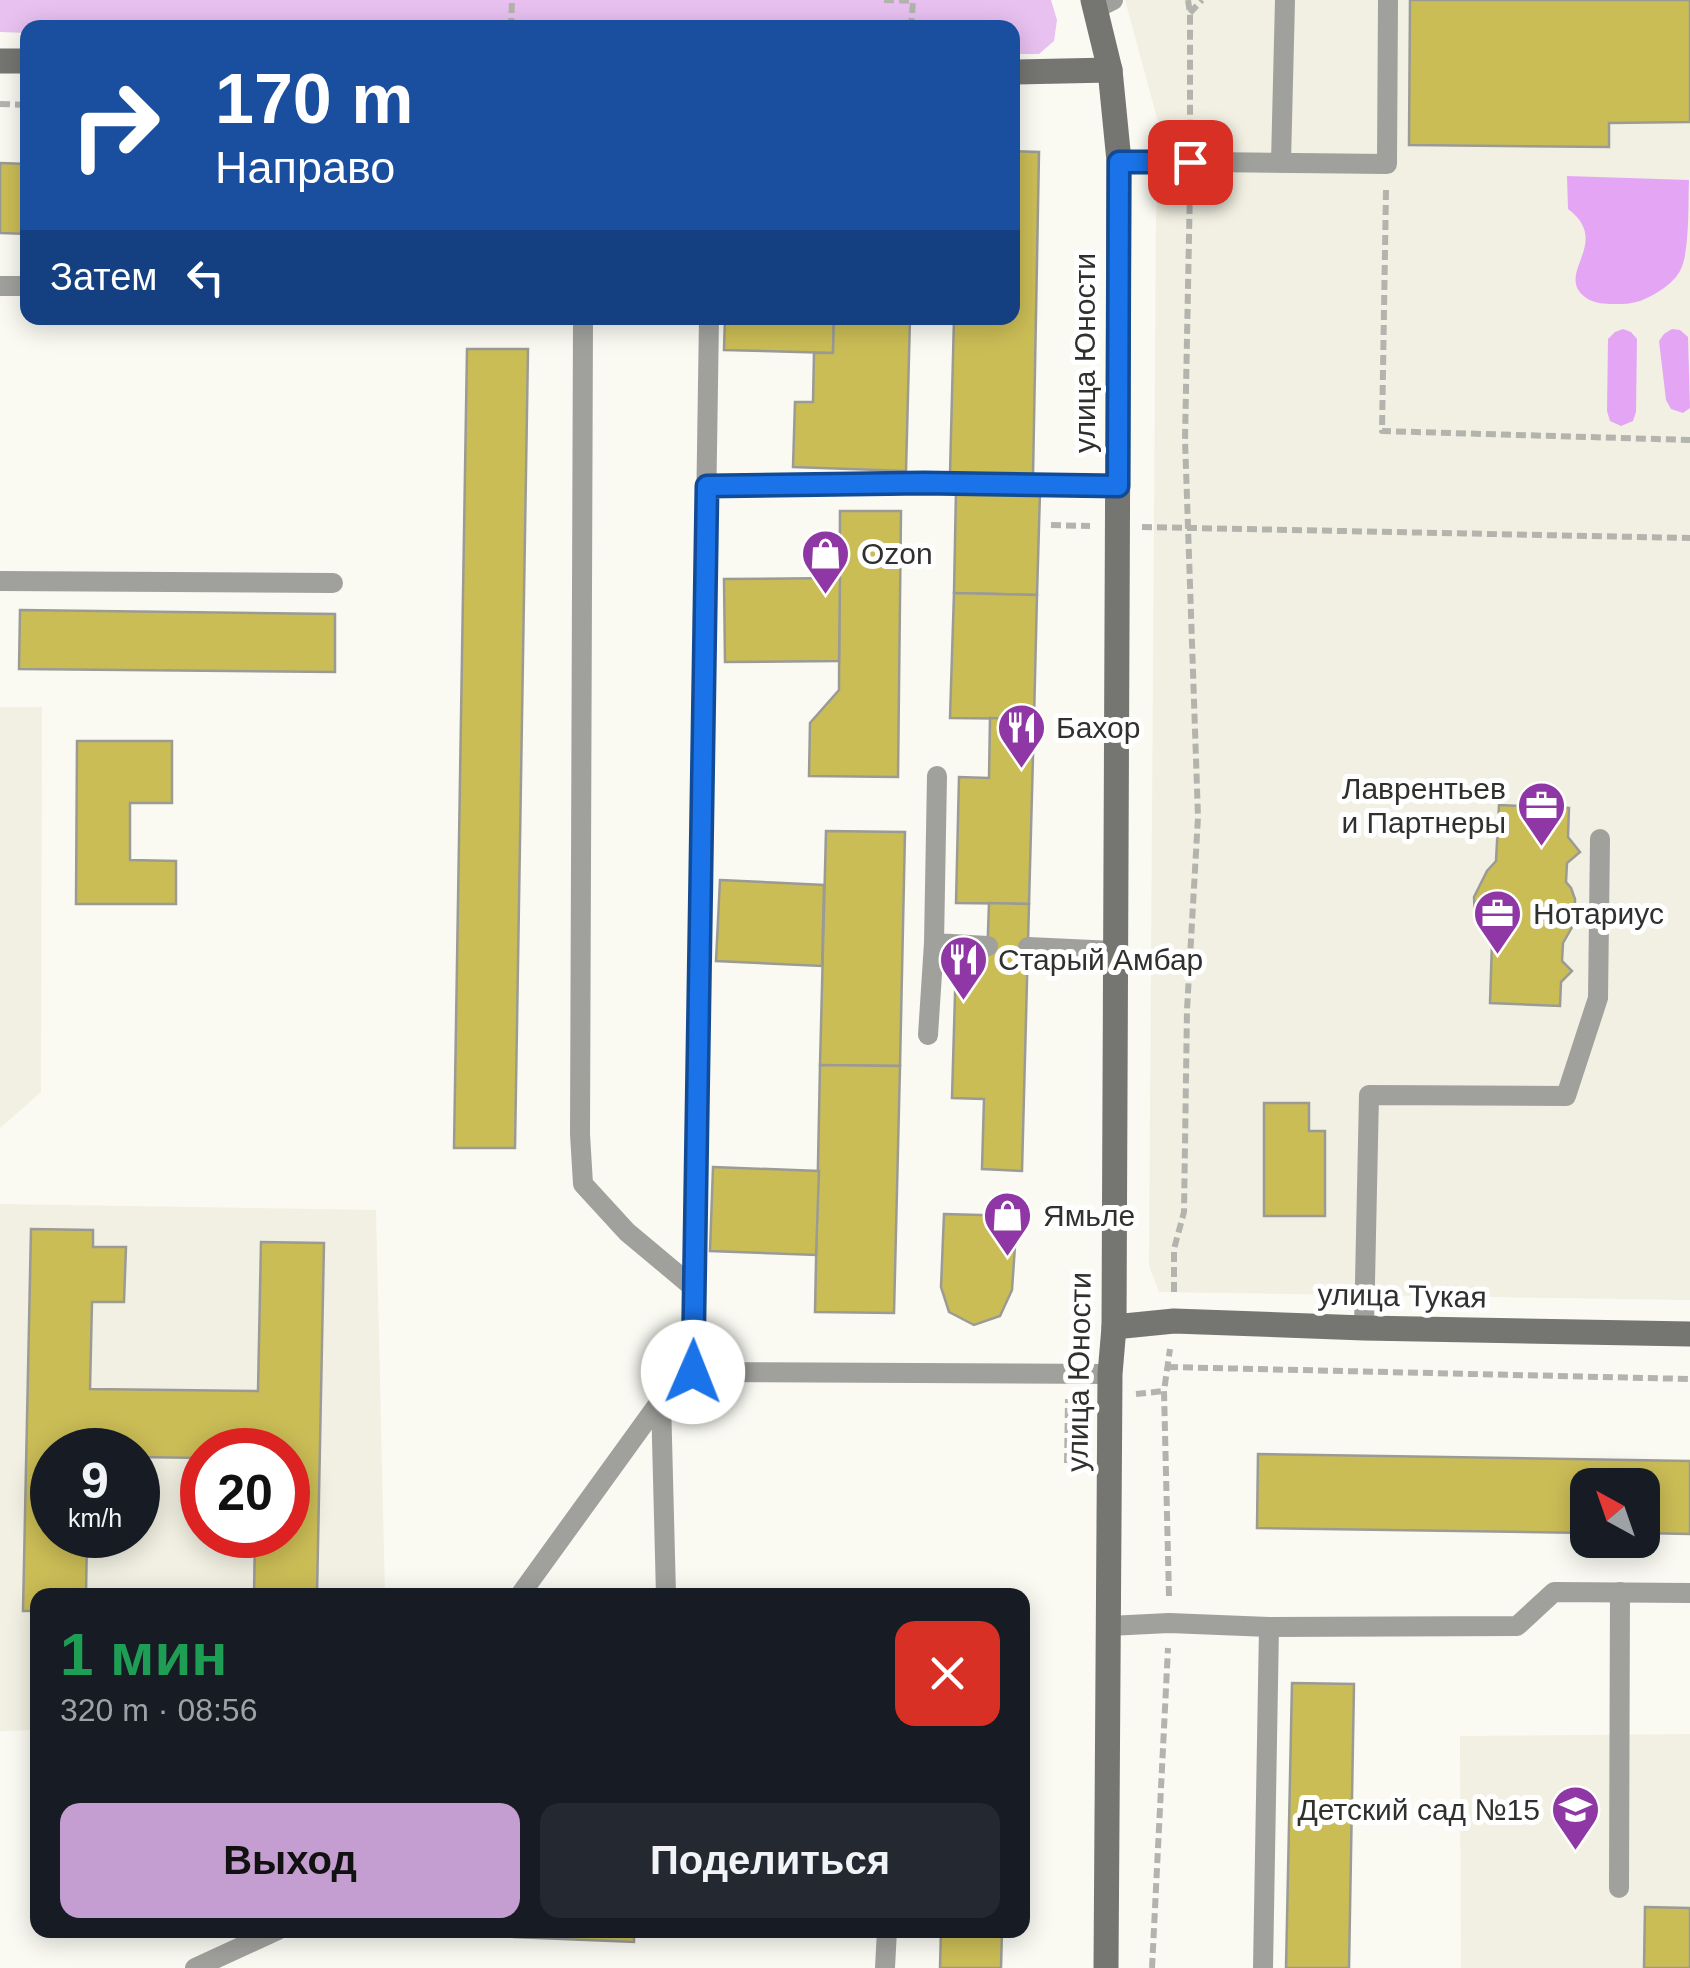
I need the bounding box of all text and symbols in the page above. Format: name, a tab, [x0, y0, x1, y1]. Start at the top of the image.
icon: right	[50, 60, 180, 190]
text: 170 m	[215, 60, 413, 138]
pin	[1148, 120, 1233, 205]
icon: arrive	[1163, 135, 1218, 190]
text: Направо	[215, 142, 395, 193]
icon: left	[178, 250, 233, 305]
street label: улица Юности	[1068, 253, 1101, 453]
text: Затем	[50, 256, 158, 298]
shop icon: Ozon	[800, 528, 852, 596]
place label: Ozon	[861, 537, 933, 570]
restaurant icon: Бахор	[995, 702, 1047, 770]
place label: Бахор	[1056, 711, 1140, 744]
place label: Лаврентьев и Партнеры	[1341, 772, 1506, 839]
office icon: Лаврентьев и Партнеры	[1515, 780, 1567, 848]
office icon: Нотариус	[1472, 888, 1524, 956]
place label: Нотариус	[1533, 897, 1664, 930]
restaurant icon: Старый Амбар	[937, 934, 989, 1002]
place label: Старый Амбар	[998, 943, 1203, 976]
shop icon: Ямьле	[982, 1190, 1034, 1258]
place label: Ямьле	[1043, 1199, 1135, 1232]
street label: улица Юности	[1060, 1272, 1097, 1472]
street label: улица Тукая	[1317, 1278, 1487, 1313]
position arrow	[641, 1320, 745, 1424]
speed limit sign: 20	[180, 1428, 310, 1558]
text: 9	[81, 1453, 109, 1509]
north arrow	[1570, 1468, 1660, 1558]
map controls	[1570, 1468, 1660, 1558]
text: km/h	[68, 1504, 122, 1532]
text: 1 мин	[60, 1621, 228, 1688]
button: close	[895, 1621, 1000, 1726]
text: 320 m · 08:56	[60, 1692, 257, 1728]
school or university icon: Детский сад №15	[1549, 1784, 1601, 1852]
place label: Детский сад №15	[1298, 1793, 1540, 1826]
button: Выход	[60, 1803, 520, 1918]
button: Поделиться	[540, 1803, 1000, 1918]

